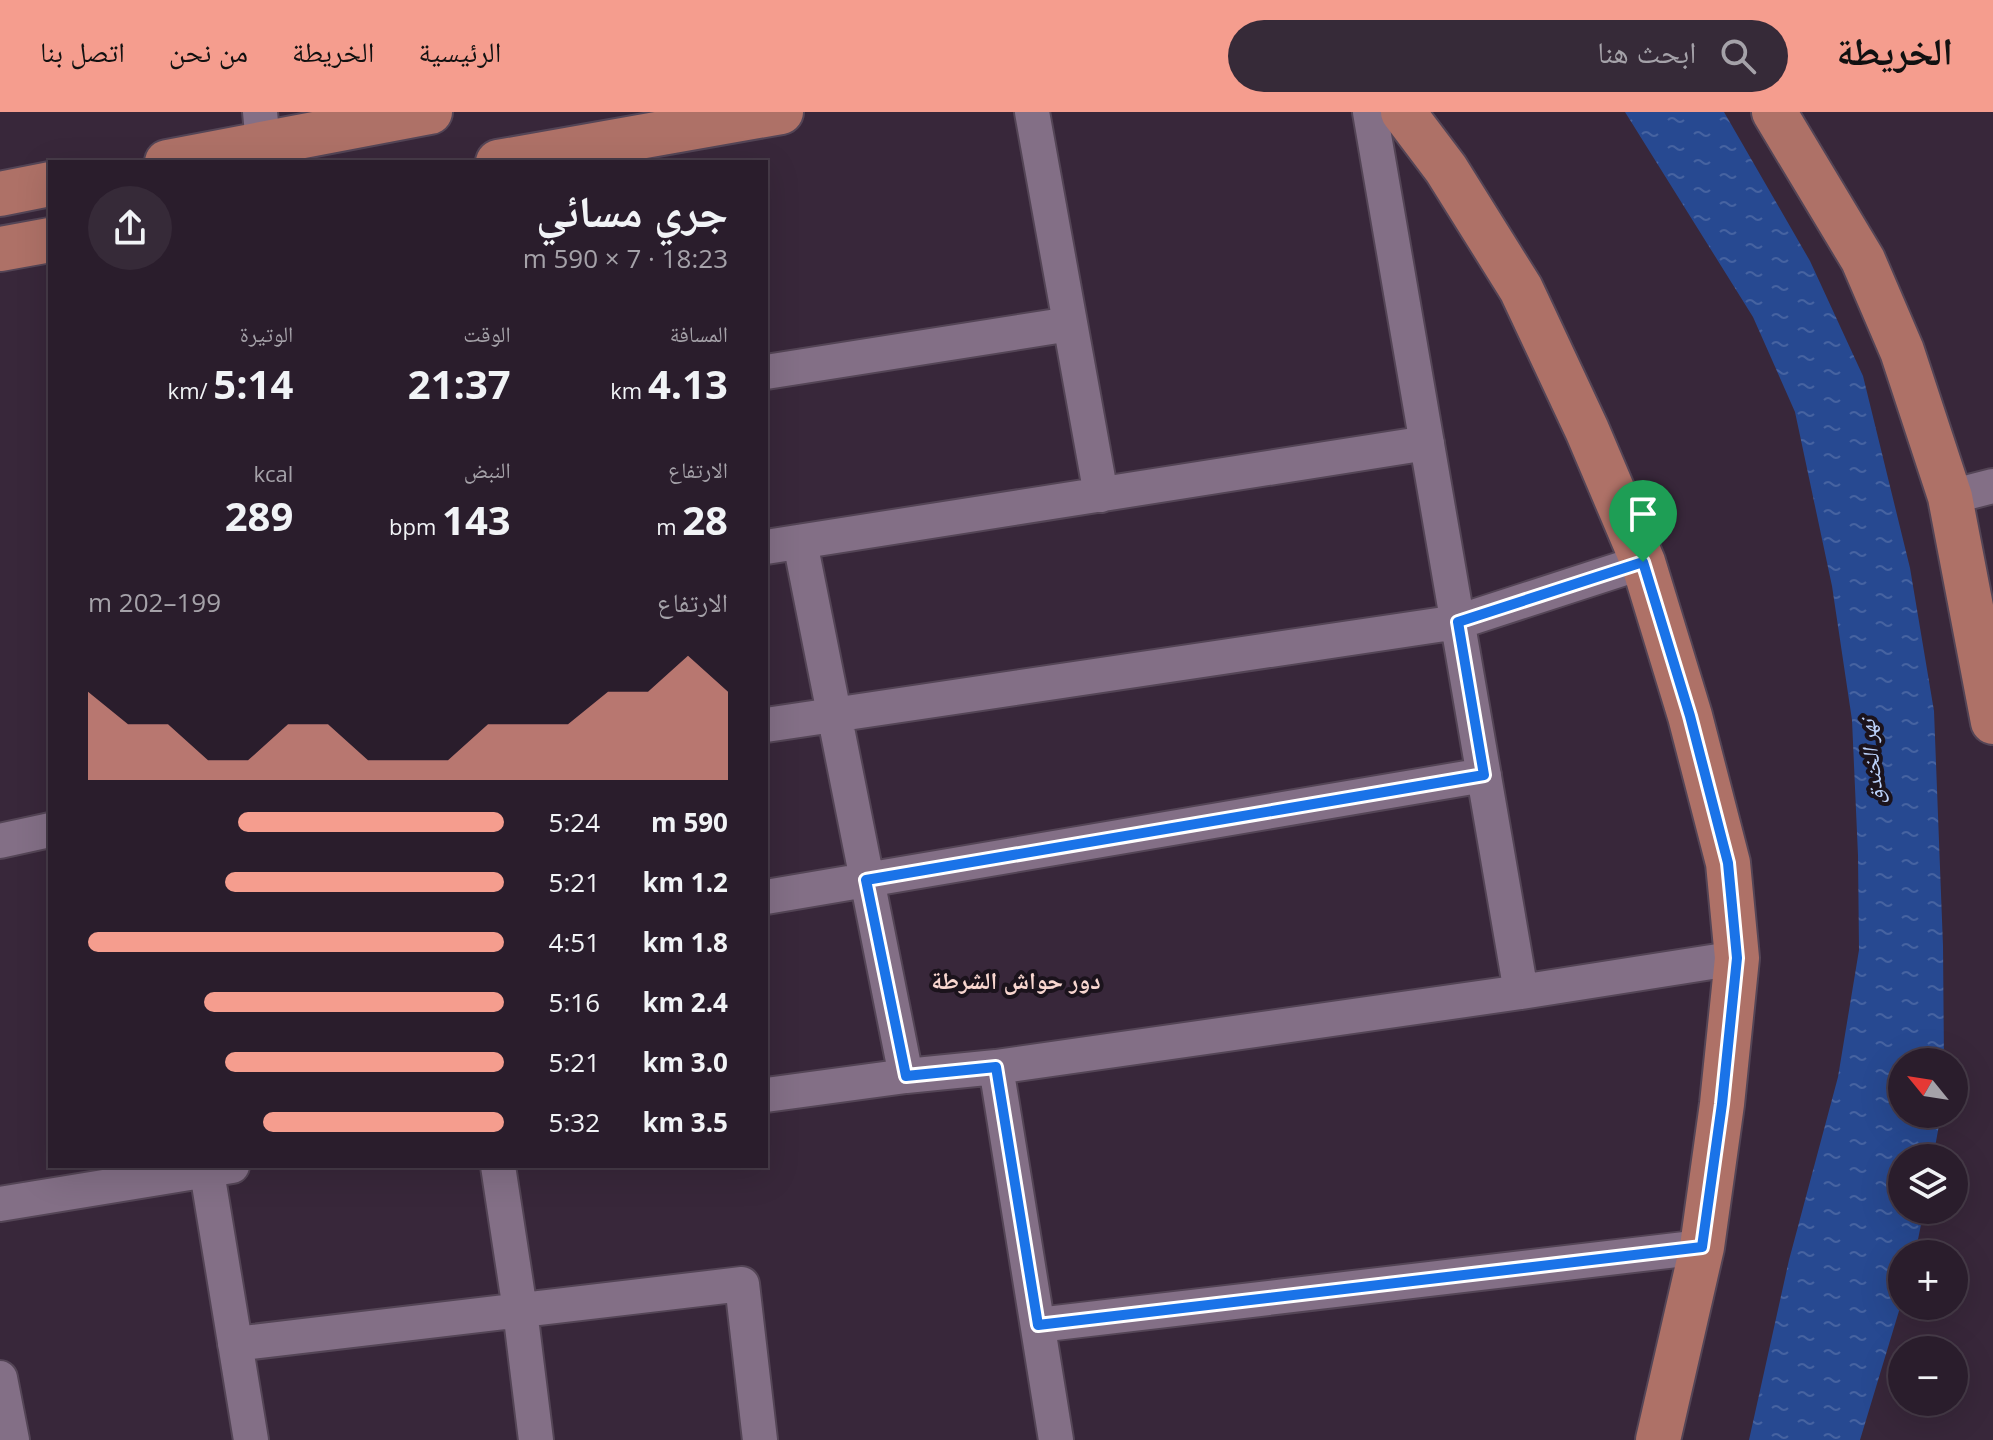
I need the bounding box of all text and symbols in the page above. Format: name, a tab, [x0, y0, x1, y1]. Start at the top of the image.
search box	[1228, 20, 1788, 92]
text: الخريطة	[1836, 24, 1953, 76]
text: ابحث هنا	[1597, 31, 1696, 72]
text: اتصل بنا	[40, 32, 125, 70]
text: من نحن	[169, 32, 248, 70]
text: الخريطة	[292, 32, 374, 70]
text: الرئيسية	[418, 32, 501, 70]
icon: search	[1716, 34, 1760, 78]
text: جري مسائي	[536, 180, 728, 240]
button: share	[88, 186, 172, 270]
text: 18:23 · 7 × 590 m	[523, 240, 728, 276]
text: الوتيرة	[240, 318, 293, 348]
text: الوقت	[463, 318, 511, 348]
text: المسافة	[670, 318, 728, 348]
text: 5:14	[213, 356, 293, 411]
text: 21:37	[408, 356, 511, 411]
text: 4.13	[648, 356, 728, 411]
text: /km	[168, 375, 213, 405]
text: km	[610, 375, 648, 405]
text: النبض	[464, 454, 511, 484]
text: الارتفاع	[668, 454, 728, 484]
text: kcal	[253, 458, 293, 488]
pin	[1609, 480, 1677, 562]
text: 289	[225, 488, 293, 543]
text: 143	[442, 492, 511, 547]
text: 28	[682, 492, 728, 547]
icon: arrive	[1621, 492, 1665, 536]
text: bpm	[389, 511, 442, 541]
text: m	[656, 511, 682, 541]
text: 199–202 m	[88, 584, 221, 620]
text: الارتفاع	[657, 584, 728, 620]
water label: نهر الخندق	[1850, 715, 1889, 806]
text: 5:24	[549, 804, 600, 840]
text: 590 m	[651, 804, 728, 840]
text: 5:21	[549, 864, 600, 900]
text: 1.2 km	[642, 864, 728, 900]
text: 4:51	[549, 924, 600, 960]
text: 1.8 km	[642, 924, 728, 960]
district label: دور حواش الشرطة	[931, 963, 1101, 996]
text: 5:16	[549, 984, 600, 1020]
text: 2.4 km	[642, 984, 728, 1020]
text: 5:21	[549, 1044, 600, 1080]
text: 3.0 km	[642, 1044, 728, 1080]
north arrow	[1888, 1048, 1968, 1128]
map controls	[1888, 1048, 1968, 1416]
text: 5:32	[549, 1104, 600, 1140]
text: 3.5 km	[642, 1104, 728, 1140]
button: layers	[1888, 1144, 1968, 1224]
button: +	[1888, 1240, 1968, 1320]
button: −	[1888, 1336, 1968, 1416]

